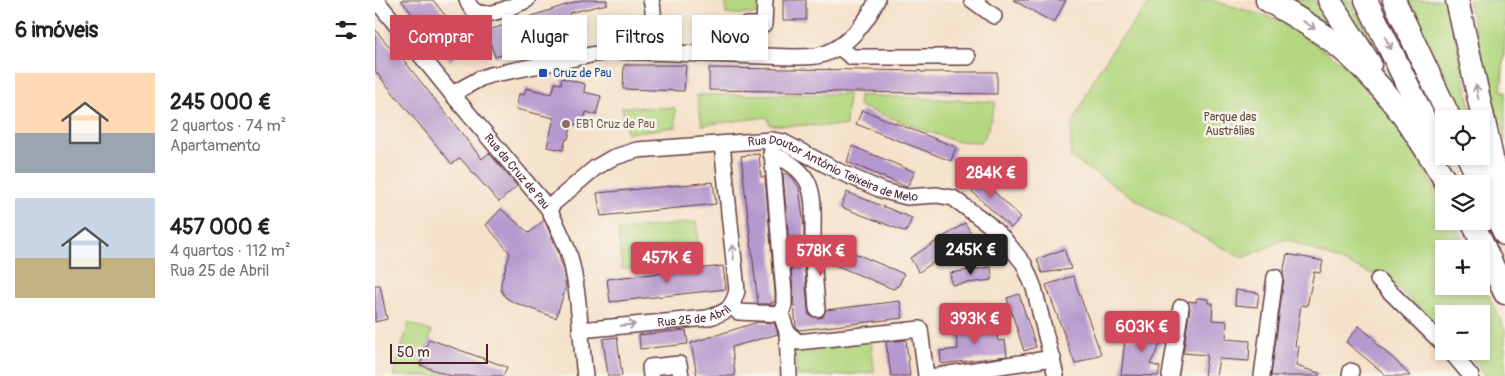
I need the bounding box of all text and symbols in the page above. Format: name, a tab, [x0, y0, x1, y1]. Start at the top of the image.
chip: Comprar	[390, 15, 492, 60]
chip: Alugar	[502, 15, 587, 60]
chip: Filtros	[597, 15, 682, 60]
chip: Novo	[692, 15, 768, 60]
icon: filters	[332, 16, 360, 44]
text: 6 imóveis	[15, 17, 98, 44]
one-way arrow	[1301, 20, 1315, 30]
one-way arrow	[1383, 36, 1393, 51]
place label: Cruz de Pau	[553, 66, 612, 81]
marker: Cruz de Pau	[537, 67, 549, 79]
one-way arrow	[1472, 84, 1481, 100]
text: 245 000 €	[170, 89, 271, 116]
icon: home	[55, 93, 115, 153]
park label: Parque das Austrálias	[1203, 110, 1257, 139]
map controls	[1435, 110, 1490, 360]
button: locate	[1435, 110, 1490, 165]
text: 2 quartos · 74 m²	[170, 116, 286, 136]
place label: EB1 Cruz de Pau	[576, 117, 655, 132]
marker: EB1 Cruz de Pau	[560, 118, 572, 130]
street label: Rua da Cruz de Pau	[481, 131, 553, 212]
street label: Rua Doutor António Teixeira de Melo	[747, 132, 919, 205]
text: Apartamento	[170, 136, 261, 156]
pin: 284K €	[950, 156, 1032, 199]
text: 284K €	[966, 163, 1016, 183]
button: layers	[1435, 175, 1490, 230]
text: 457 000 €	[170, 214, 271, 241]
icon: home	[55, 218, 115, 278]
pin: 578K €	[780, 234, 862, 277]
pin: 245K €	[930, 234, 1012, 276]
text: 245K €	[946, 240, 996, 260]
button: +	[1435, 240, 1490, 295]
text: 4 quartos · 112 m²	[170, 241, 290, 261]
text: 578K €	[797, 241, 845, 261]
pin: 457K €	[626, 242, 708, 284]
one-way arrow	[728, 244, 738, 260]
text: 457K €	[642, 248, 692, 268]
text: Rua 25 de Abril	[170, 261, 269, 281]
street label: Rua 25 de Abril	[657, 302, 734, 330]
pin: 393K €	[934, 302, 1016, 345]
button: −	[1435, 305, 1490, 360]
text: 393K €	[950, 309, 1000, 329]
pin: 603K €	[1101, 310, 1183, 353]
text: 603K €	[1116, 317, 1168, 337]
one-way arrow	[620, 321, 636, 330]
scale bar	[390, 341, 487, 364]
text: 50 m	[397, 344, 430, 361]

